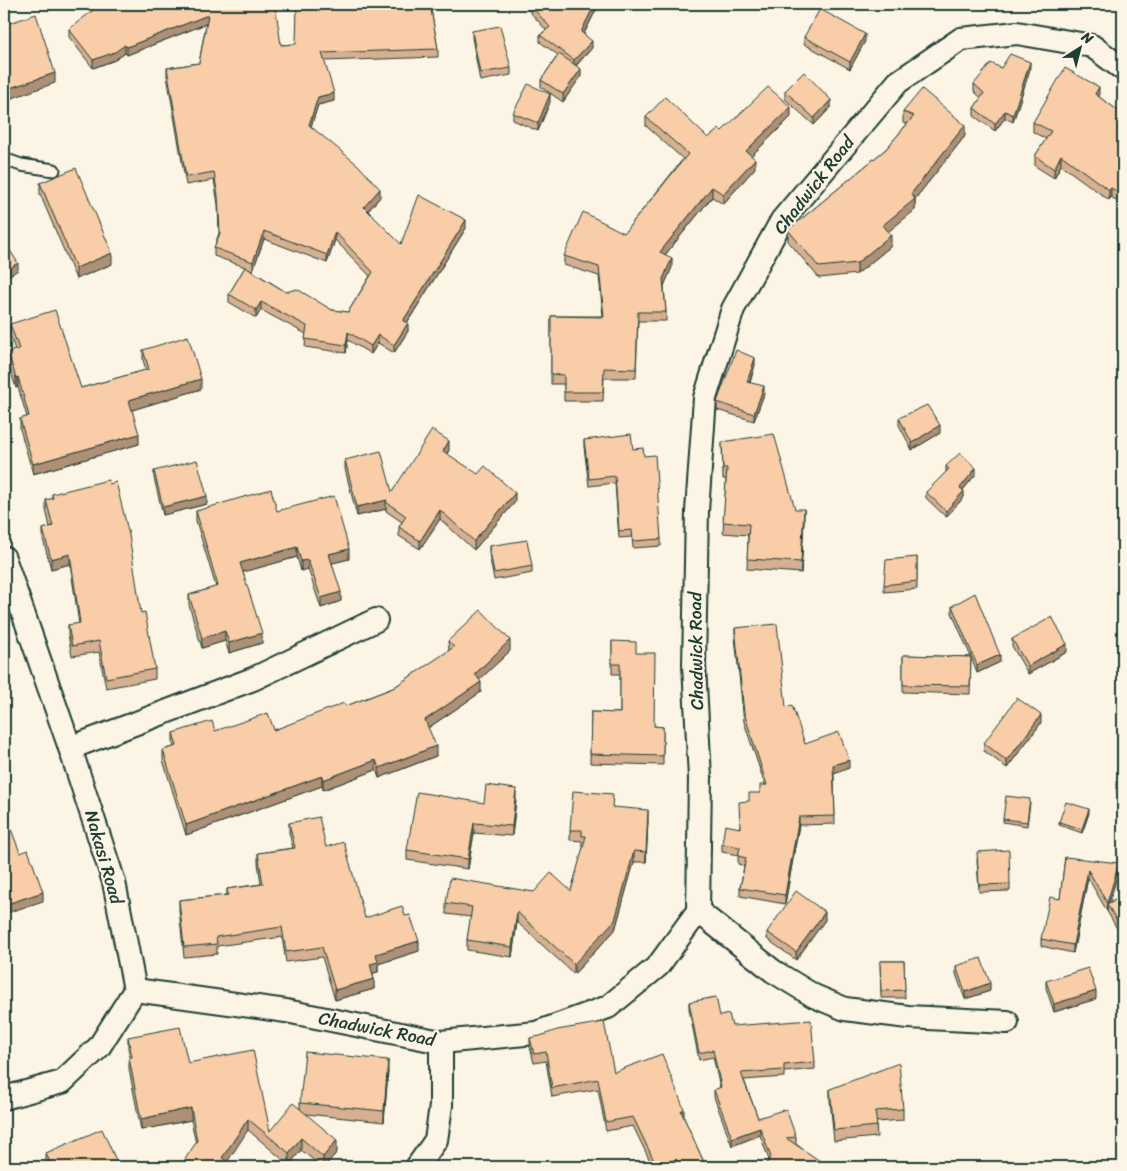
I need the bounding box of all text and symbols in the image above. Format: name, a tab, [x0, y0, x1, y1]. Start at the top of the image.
north arrow	[1054, 22, 1104, 72]
text: N	[1075, 24, 1099, 51]
street label: Chadwick Road	[765, 127, 864, 241]
street label: Chadwick Road	[679, 590, 713, 710]
street label: Nakasi Road	[75, 806, 133, 909]
street label: Chadwick Road	[316, 1002, 440, 1056]

